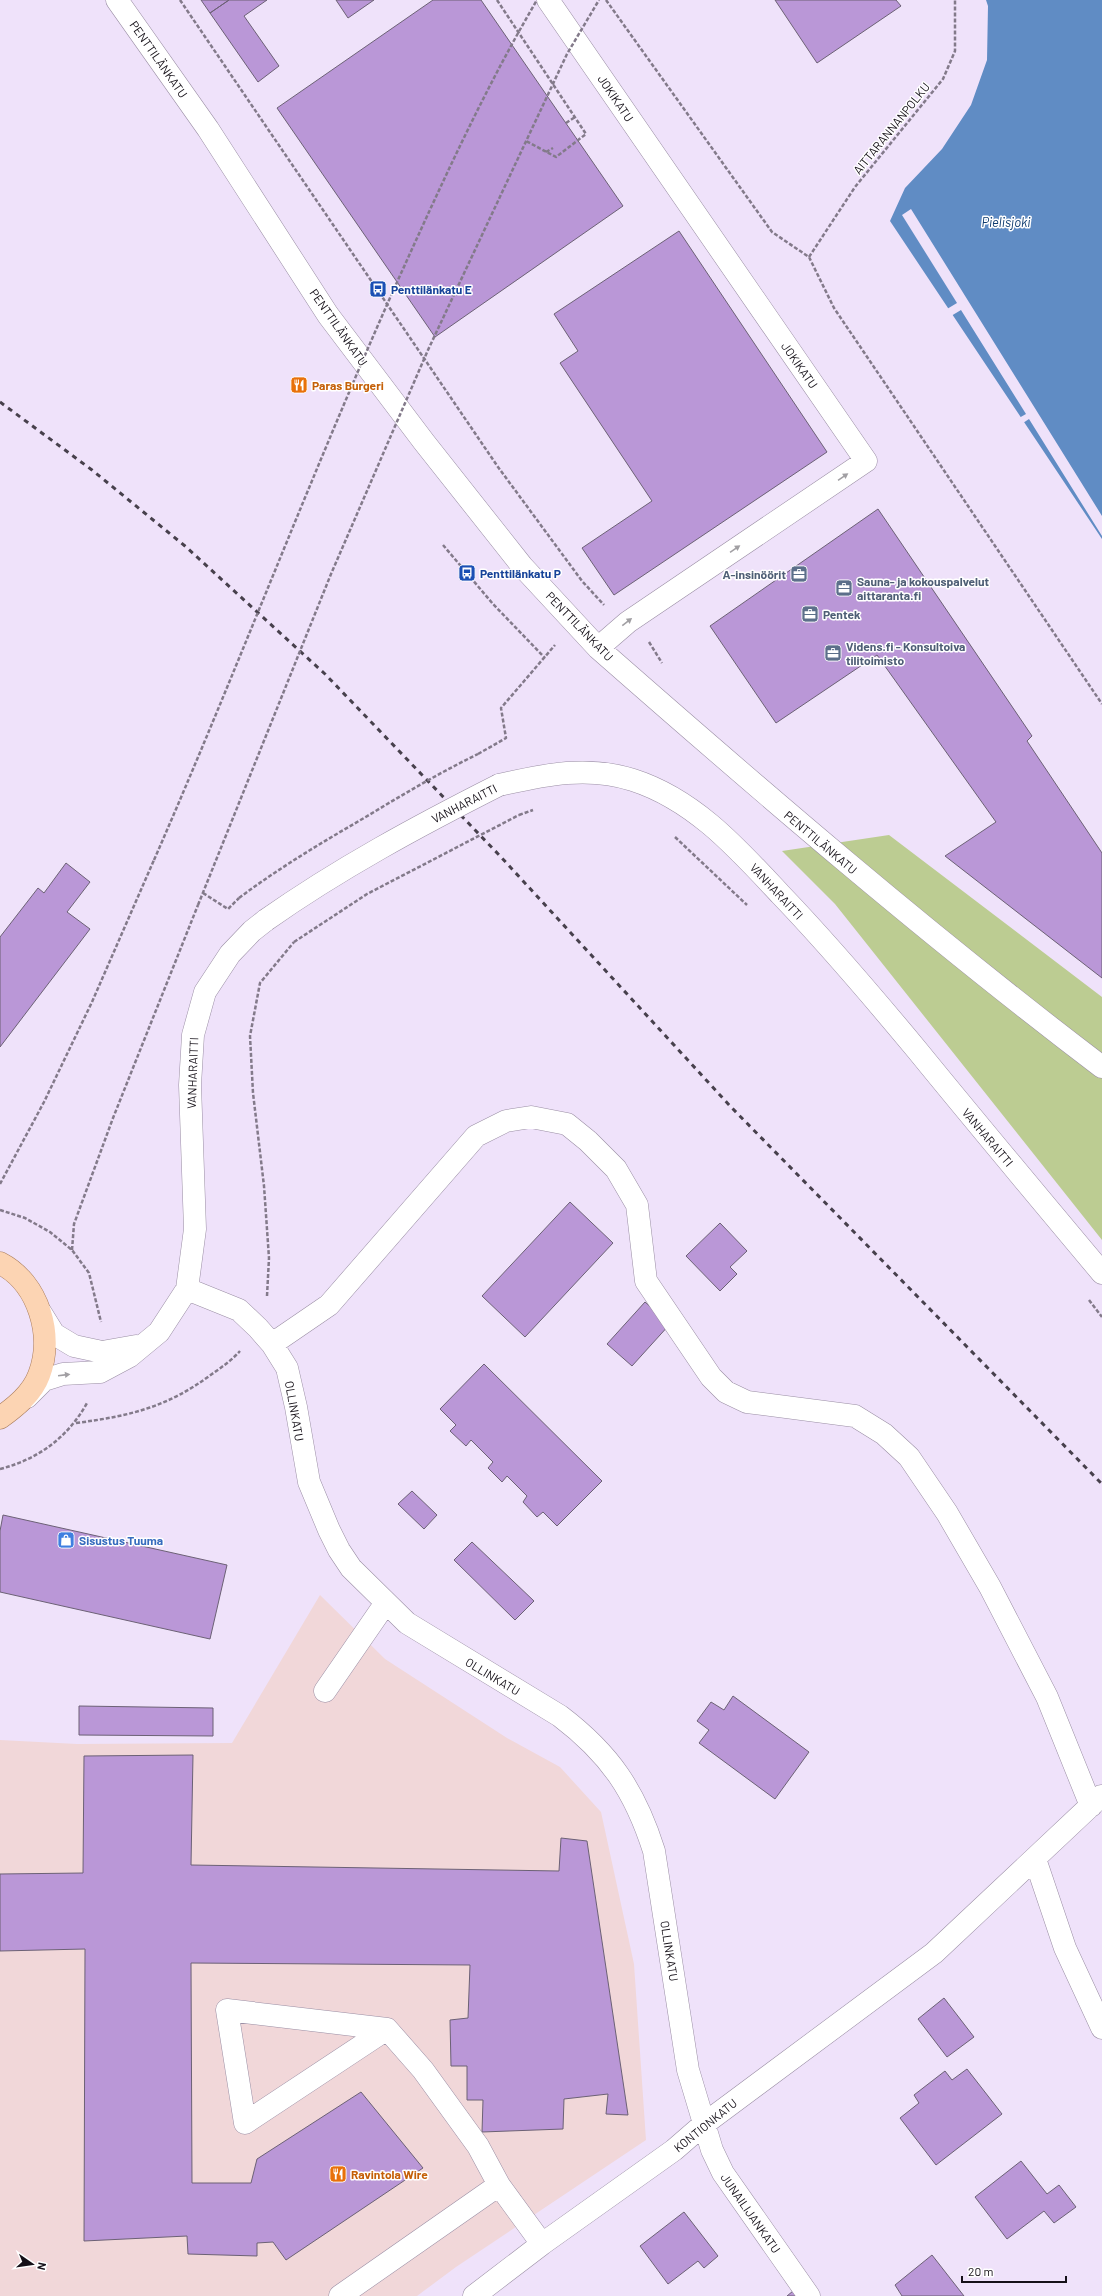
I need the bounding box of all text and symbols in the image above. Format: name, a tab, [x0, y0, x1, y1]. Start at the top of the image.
street label: PENTTILÄNKATU	[127, 18, 191, 100]
street label: JOKIKATU	[595, 72, 637, 124]
street label: AITTARANNANPOLKU	[850, 79, 932, 177]
water label: Pielisjoki	[981, 214, 1031, 230]
bus stop icon: Penttilänkatu E	[368, 279, 388, 299]
place label: Penttilänkatu E	[391, 282, 472, 296]
street label: PENTTILÄNKATU	[307, 286, 371, 368]
street label: JOKIKATU	[779, 339, 821, 391]
restaurant icon: Paras Burgeri	[289, 375, 309, 395]
place label: Paras Burgeri	[312, 378, 384, 392]
one-way arrow	[838, 473, 848, 481]
one-way arrow	[729, 546, 741, 553]
bus stop icon: Penttilänkatu P	[457, 563, 477, 583]
office icon: A-insinöörit	[789, 564, 809, 584]
place label: Penttilänkatu P	[480, 566, 561, 580]
place label: A-insinöörit	[723, 567, 786, 581]
place label: Sauna- ja kokouspalvelut aittaranta.fi	[857, 574, 990, 602]
office icon: Sauna- ja kokouspalvelut aittaranta.fi	[834, 578, 854, 598]
street label: PENTTILÄNKATU	[543, 589, 617, 663]
office icon: Pentek	[800, 604, 820, 624]
place label: Pentek	[823, 607, 861, 621]
one-way arrow	[622, 618, 633, 627]
place label: Videns.fi - Konsultoiva tilitoimisto	[846, 639, 965, 667]
office icon: Videns.fi - Konsultoiva tilitoimisto	[823, 643, 843, 663]
street label: VANHARAITTI	[429, 781, 499, 825]
street label: PENTTILÄNKATU	[782, 807, 860, 877]
street label: VANHARAITTI	[747, 860, 807, 922]
street label: VANHARAITTI	[184, 1037, 200, 1109]
street label: VANHARAITTI	[960, 1105, 1016, 1169]
one-way arrow	[57, 1372, 70, 1378]
street label: OLLINKATU	[283, 1380, 307, 1442]
shop icon: Sisustus Tuuma	[56, 1530, 76, 1550]
place label: Sisustus Tuuma	[79, 1533, 163, 1547]
street label: OLLINKATU	[463, 1654, 523, 1698]
street label: OLLINKATU	[658, 1920, 682, 1982]
street label: KONTIONKATU	[671, 2095, 739, 2155]
restaurant icon: Ravintola Wire	[328, 2164, 348, 2184]
place label: Ravintola Wire	[351, 2167, 428, 2181]
street label: JUNAILIJANKATU	[718, 2170, 784, 2256]
north arrow	[12, 2244, 52, 2284]
scale bar	[962, 2258, 1066, 2284]
text: N	[35, 2261, 49, 2271]
text: 20 m	[968, 2264, 994, 2278]

